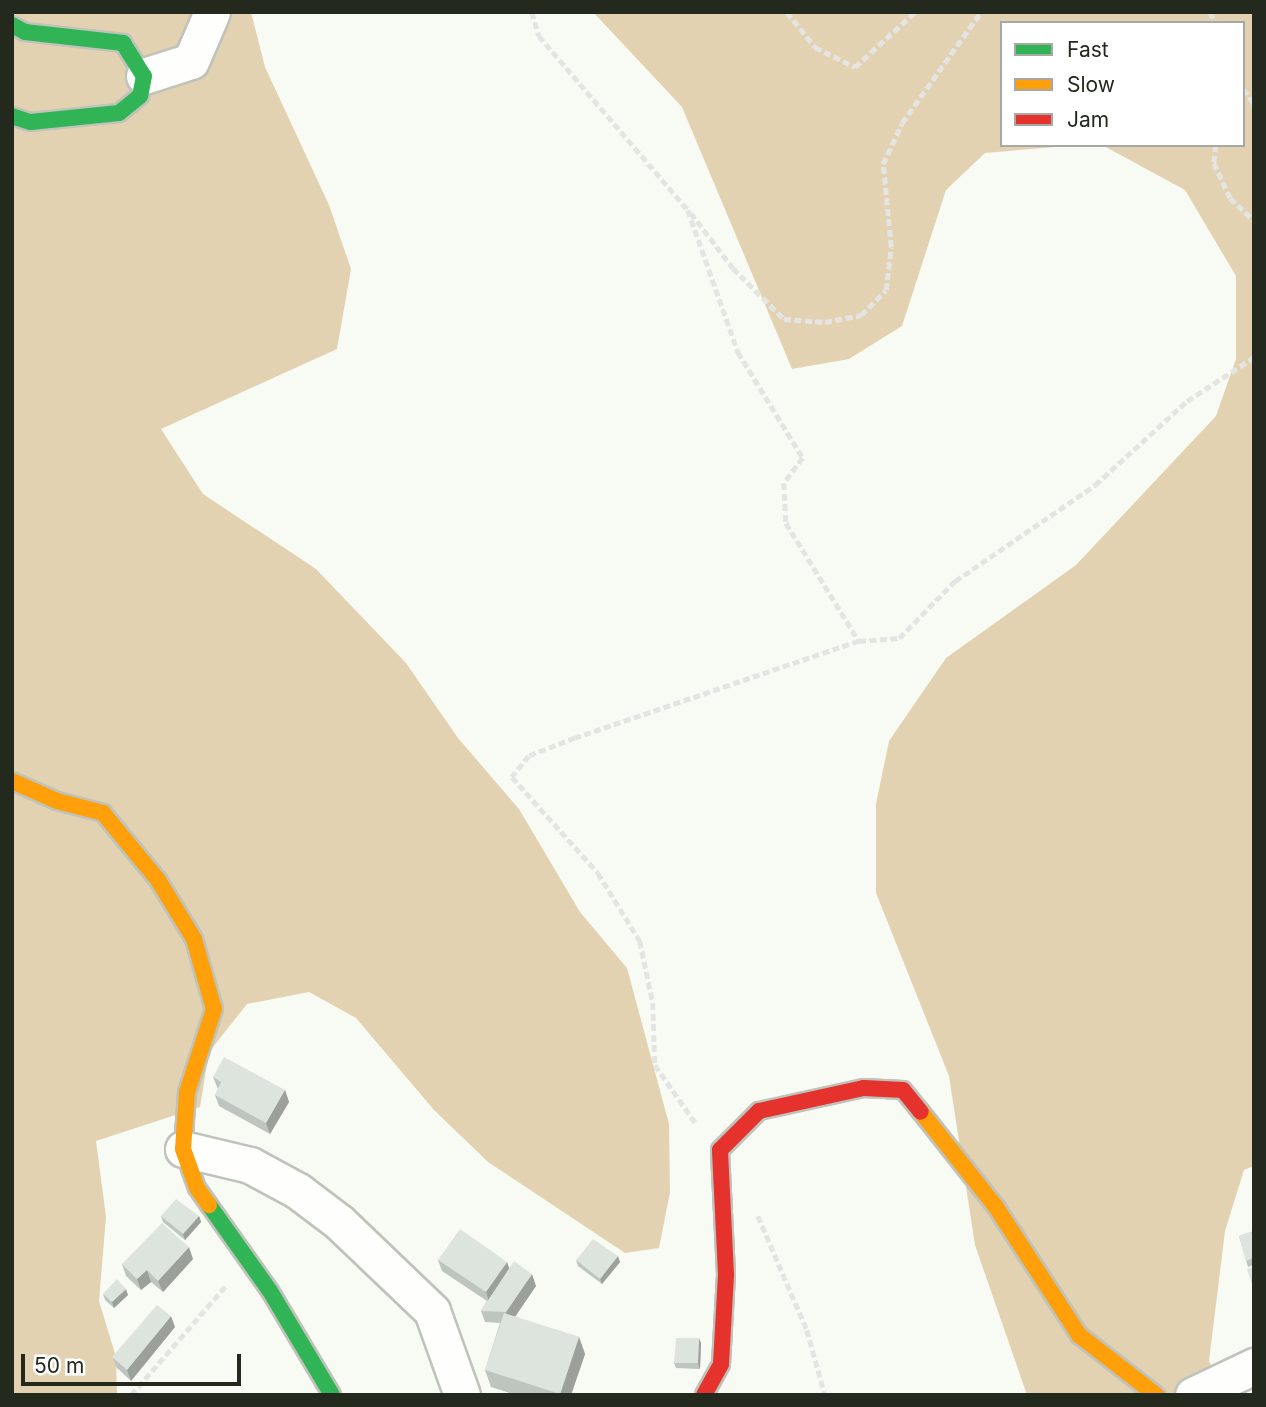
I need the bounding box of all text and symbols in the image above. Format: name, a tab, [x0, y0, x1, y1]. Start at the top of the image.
legend	[1000, 21, 1245, 147]
text: Fast	[1067, 37, 1109, 62]
text: Slow	[1067, 72, 1115, 97]
text: Jam	[1067, 107, 1109, 132]
scale bar	[24, 1340, 245, 1384]
text: 50 m	[34, 1353, 84, 1378]

